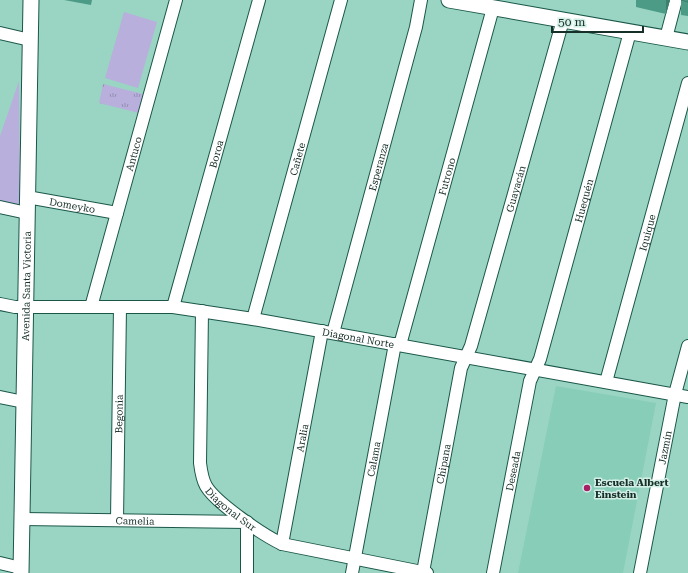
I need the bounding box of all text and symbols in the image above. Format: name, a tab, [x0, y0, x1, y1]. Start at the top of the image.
scale bar	[552, 8, 643, 34]
text: 50 m	[558, 15, 585, 29]
street label: Antuco	[124, 135, 144, 172]
street label: Boroa	[207, 138, 226, 169]
street label: Cañete	[288, 141, 308, 177]
street label: Esperanza	[367, 141, 390, 192]
street label: Futrono	[437, 156, 457, 197]
street label: Guayacán	[504, 164, 528, 214]
street label: Huequén	[573, 177, 595, 224]
street label: Domeyko	[48, 196, 96, 215]
street label: Iquique	[637, 213, 658, 252]
street label: Avenida Santa Victoria	[20, 230, 33, 341]
street label: Diagonal Norte	[321, 326, 395, 350]
street label: Begonia	[113, 394, 125, 434]
street label: Aralia	[294, 423, 311, 453]
street label: Jazmín	[656, 429, 674, 465]
street label: Calama	[365, 440, 383, 478]
street label: Chipana	[435, 442, 453, 485]
street label: Deseada	[504, 449, 523, 492]
place label: Escuela Albert Einstein	[595, 477, 669, 500]
marker: Escuela Albert Einstein	[582, 483, 592, 493]
street label: Diagonal Sur	[203, 485, 258, 533]
street label: Camelia	[115, 515, 155, 527]

